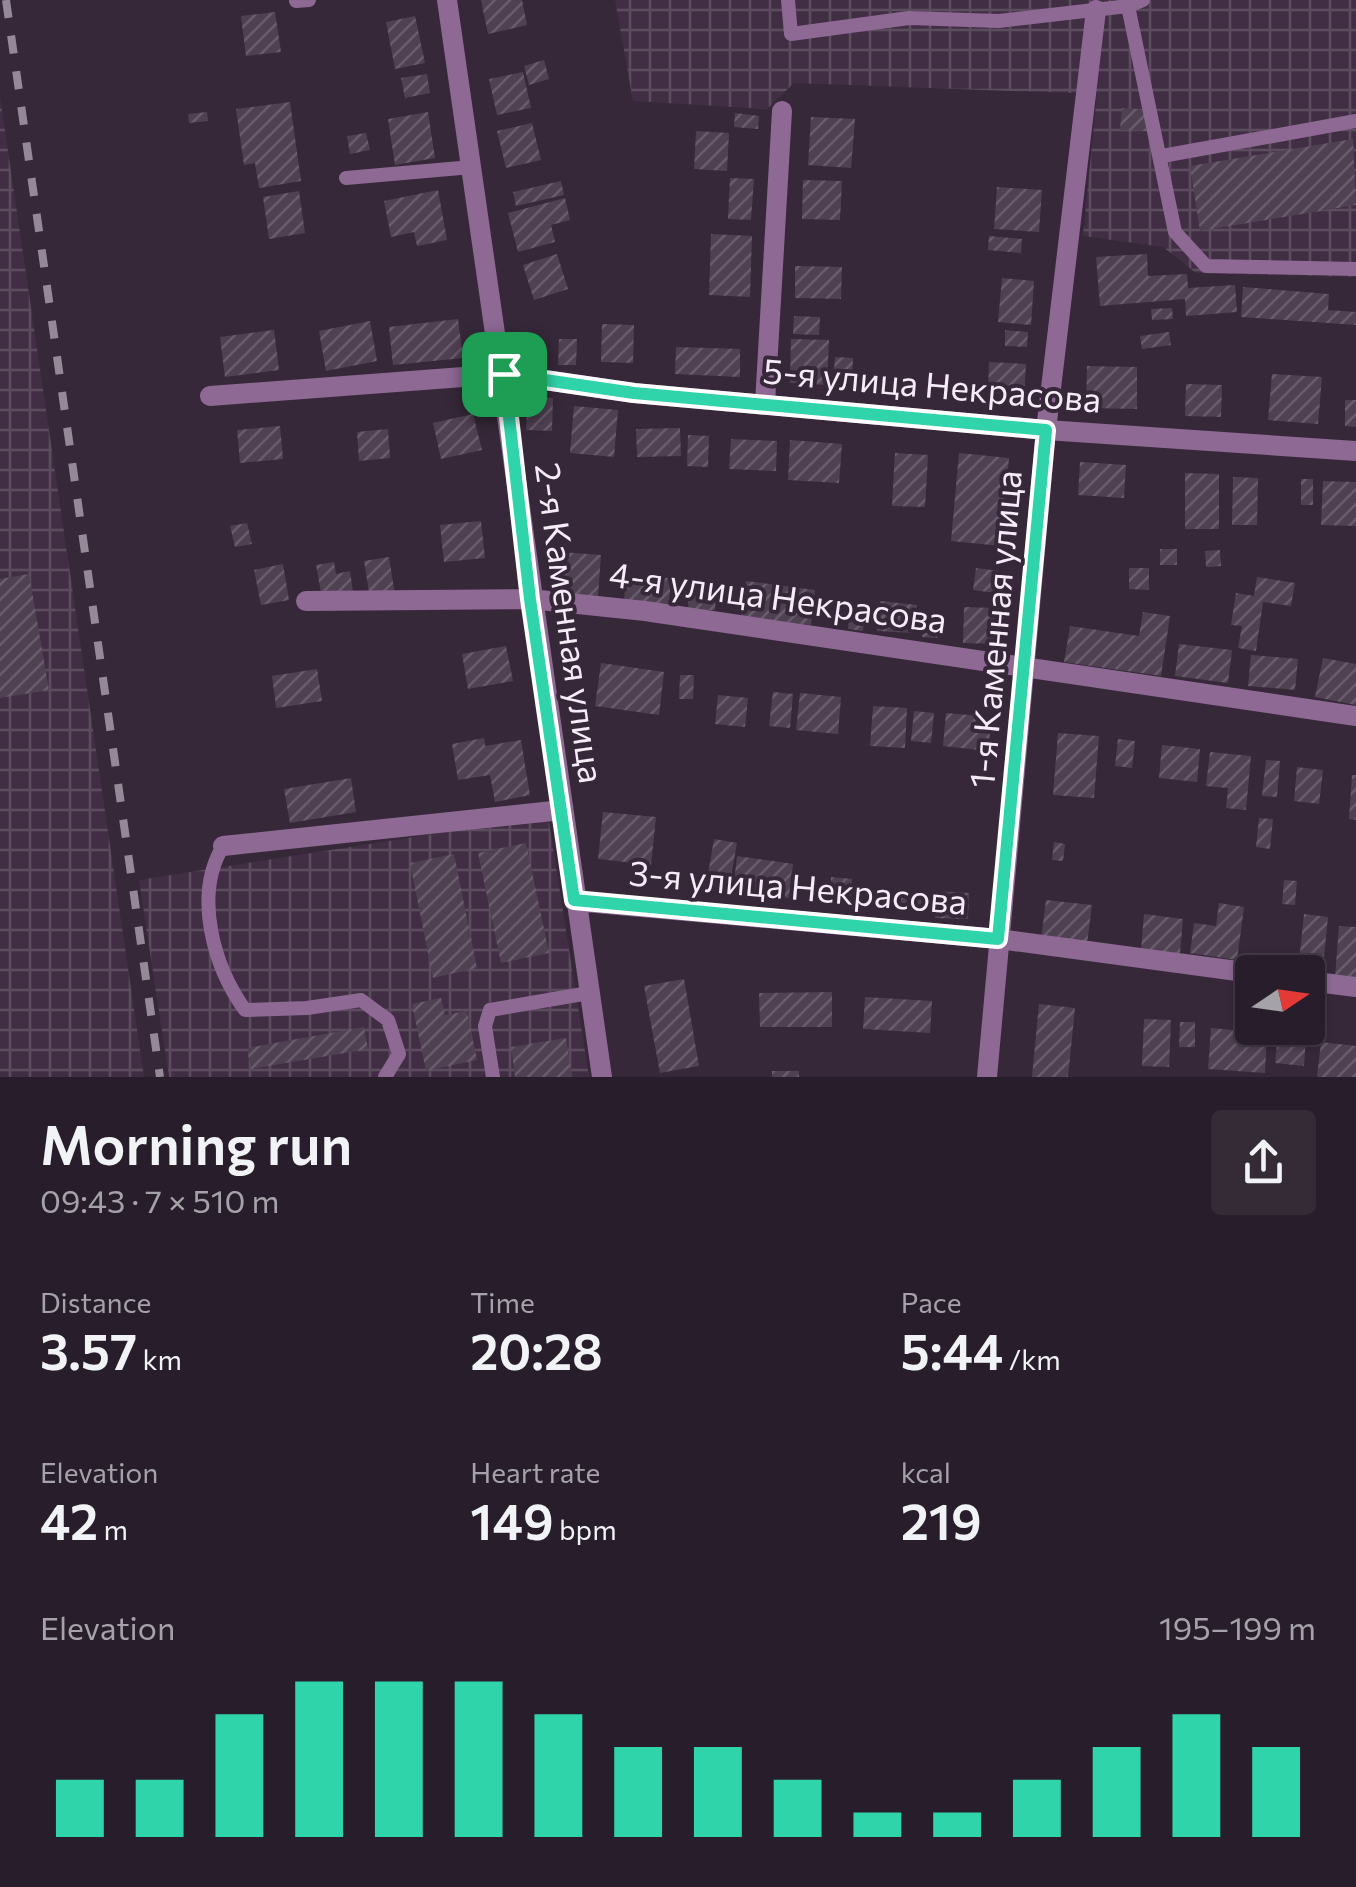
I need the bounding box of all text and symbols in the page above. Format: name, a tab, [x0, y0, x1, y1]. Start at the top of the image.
pin	[462, 332, 547, 417]
icon: arrive	[477, 347, 532, 402]
street label: 5-я улица Некрасова	[761, 347, 1103, 420]
street label: 2-я Каменная улица	[528, 460, 615, 786]
street label: 1-я Каменная улица	[958, 468, 1029, 789]
street label: 4-я улица Некрасова	[607, 551, 950, 640]
street label: 3-я улица Некрасова	[627, 849, 969, 922]
north arrow	[1235, 955, 1325, 1045]
map controls	[1235, 955, 1325, 1045]
text: Morning run	[40, 1109, 352, 1176]
button: share	[1211, 1110, 1316, 1215]
text: 09:43 · 7 × 510 m	[40, 1180, 279, 1220]
text: Distance	[40, 1285, 151, 1319]
text: Time	[470, 1285, 535, 1319]
text: Pace	[901, 1285, 962, 1319]
text: 3.57	[40, 1319, 137, 1380]
text: 20:28	[470, 1319, 603, 1380]
text: 5:44	[901, 1319, 1003, 1380]
text: km	[137, 1342, 182, 1376]
text: /km	[1003, 1342, 1061, 1376]
text: Elevation	[40, 1455, 158, 1489]
text: Heart rate	[470, 1455, 600, 1489]
text: kcal	[901, 1455, 951, 1489]
text: 42	[40, 1489, 98, 1550]
text: 149	[470, 1489, 554, 1550]
text: 219	[901, 1489, 982, 1550]
text: m	[98, 1512, 128, 1546]
text: bpm	[554, 1512, 617, 1546]
text: Elevation	[40, 1607, 175, 1647]
text: 195–199 m	[1159, 1607, 1316, 1647]

